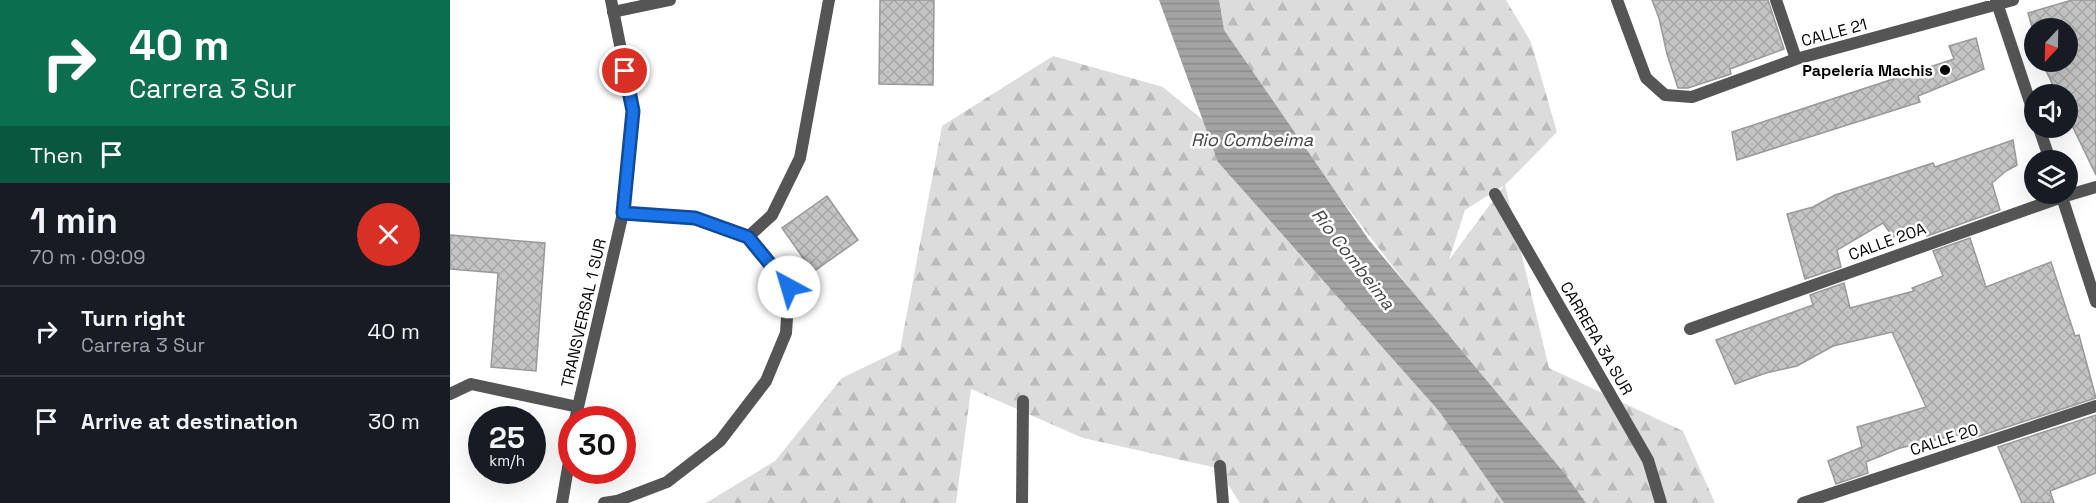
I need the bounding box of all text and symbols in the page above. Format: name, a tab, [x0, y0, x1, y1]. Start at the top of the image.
street label: CALLE 21	[1799, 14, 1869, 51]
north arrow	[2024, 18, 2078, 72]
map controls	[2024, 18, 2078, 204]
text: 40 m	[129, 19, 229, 72]
icon: right	[30, 24, 108, 102]
pin	[599, 45, 650, 96]
icon: arrive	[608, 54, 641, 87]
place label: Papelería Machis	[1802, 60, 1933, 81]
marker: Papelería Machis	[1938, 63, 1952, 77]
text: Carrera 3 Sur	[129, 71, 296, 106]
button: sound	[2024, 84, 2078, 138]
water label: Rio Combeima	[1191, 128, 1314, 151]
icon: arrive	[95, 138, 128, 171]
text: Then	[30, 141, 83, 169]
button: layers	[2024, 150, 2078, 204]
text: 1 min	[30, 198, 118, 244]
button: close	[357, 203, 420, 266]
water label: Río Combeima	[1307, 203, 1400, 314]
street label: CALLE 20A	[1846, 218, 1929, 265]
street label: TRANSVERSAL 1 SUR	[556, 236, 611, 390]
text: 70 m · 09:09	[30, 244, 146, 270]
position arrow	[757, 255, 821, 319]
street label: CARRERA 3A SUR	[1556, 278, 1638, 399]
text: Turn right	[81, 304, 186, 332]
icon: right	[30, 315, 63, 348]
text: 40 m	[368, 317, 420, 345]
text: Carrera 3 Sur	[81, 332, 205, 358]
icon: arrive	[30, 405, 63, 438]
speed limit sign: 30	[558, 406, 636, 484]
text: Arrive at destination	[81, 407, 298, 435]
text: 30 m	[368, 407, 420, 435]
text: 25	[489, 418, 525, 457]
street label: CALLE 20	[1907, 419, 1981, 460]
text: km/h	[489, 451, 525, 470]

